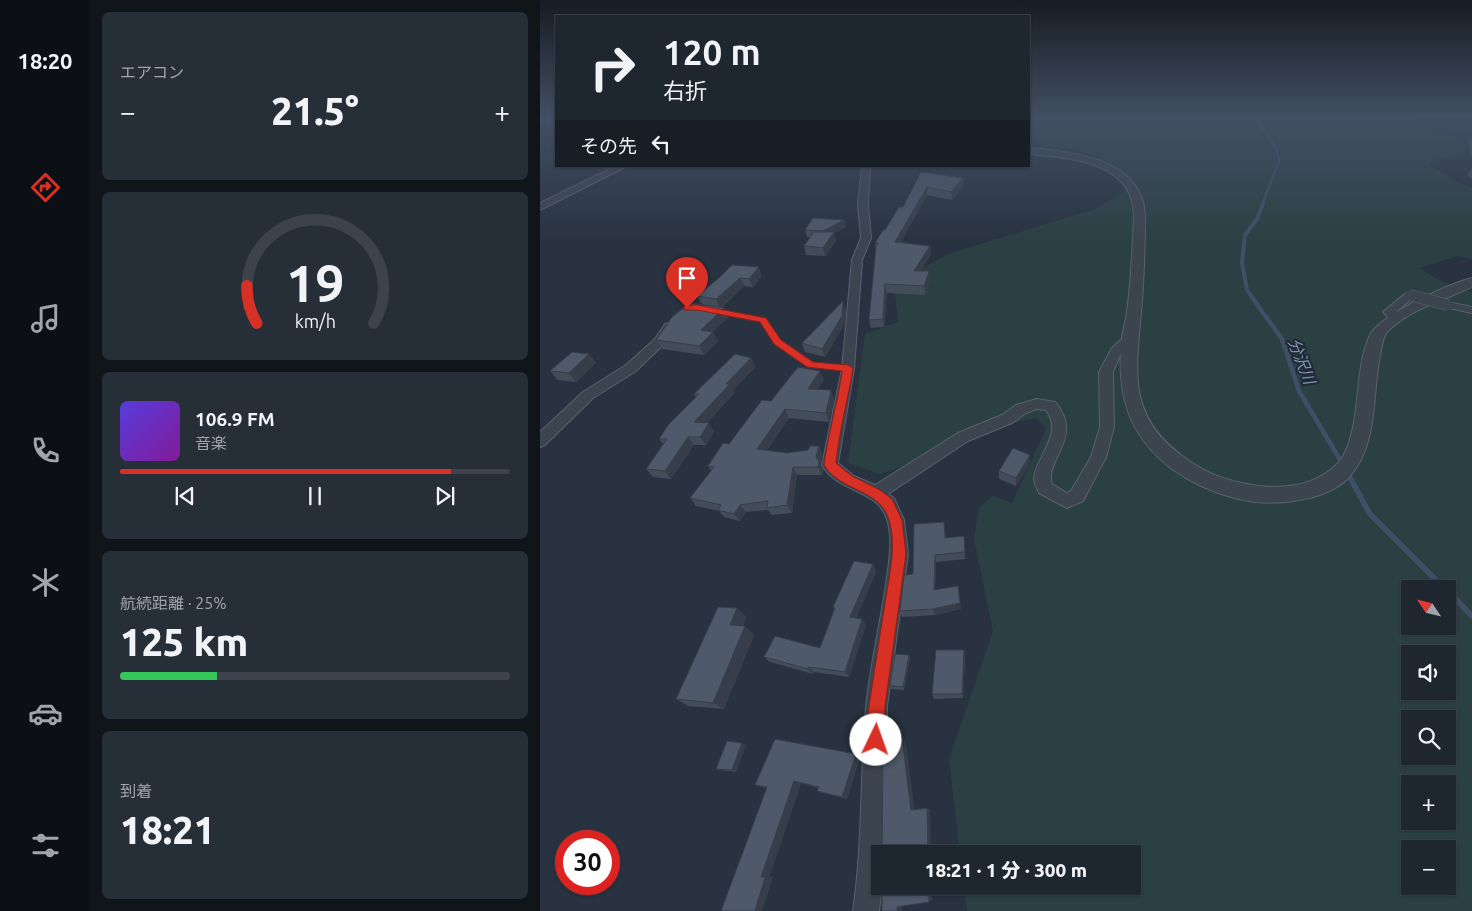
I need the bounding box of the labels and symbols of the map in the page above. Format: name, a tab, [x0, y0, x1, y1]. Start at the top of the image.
pin	[666, 257, 708, 308]
water label: 分沢川	[1285, 335, 1320, 388]
north arrow	[1401, 580, 1456, 635]
position arrow	[849, 713, 901, 765]
speed limit sign: 30	[555, 830, 620, 895]

